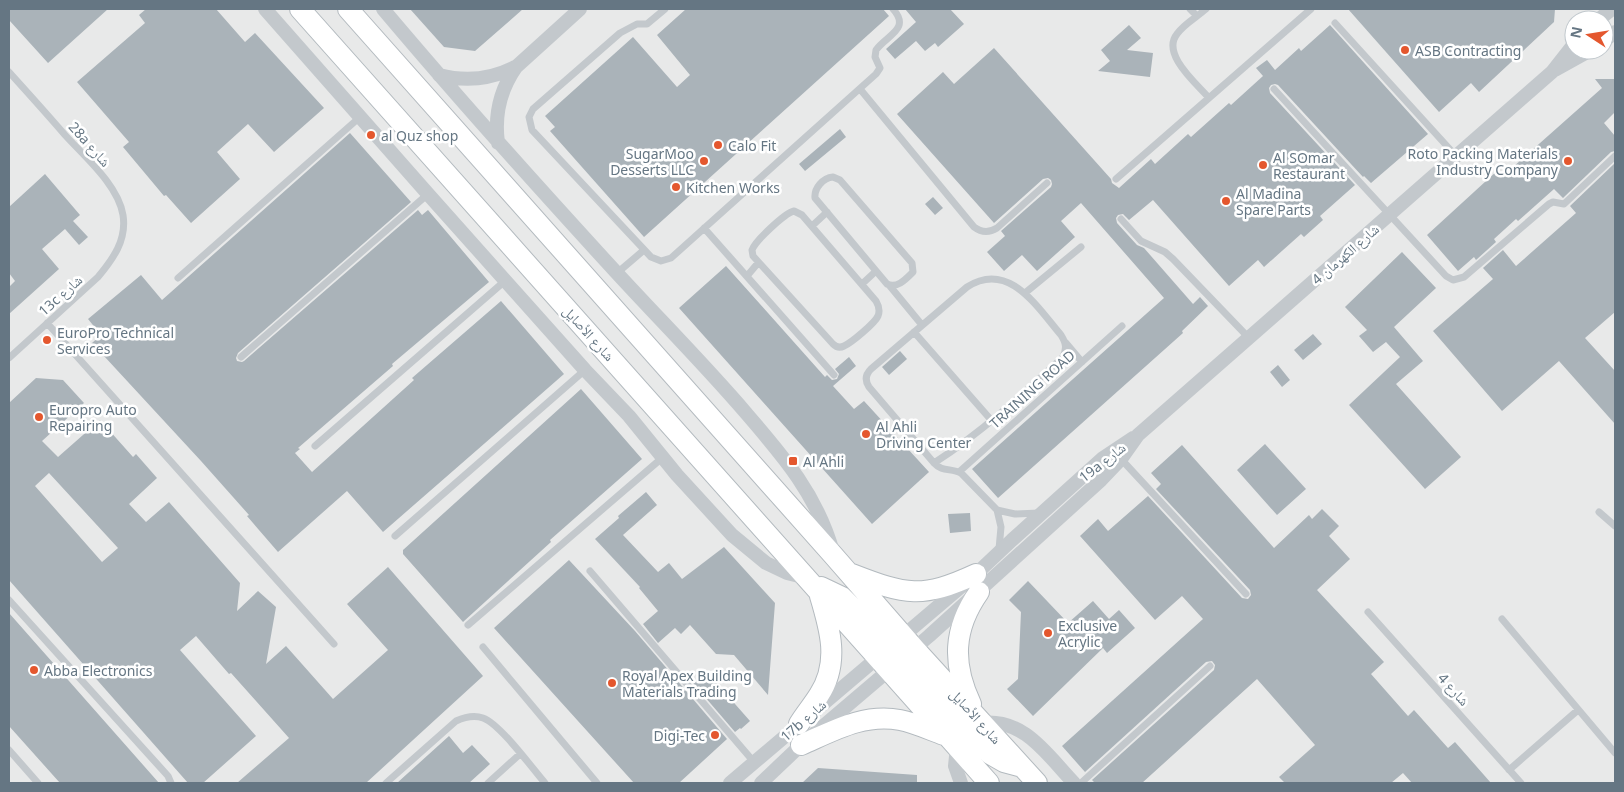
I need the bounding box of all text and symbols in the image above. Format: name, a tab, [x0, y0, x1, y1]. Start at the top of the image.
north arrow	[1564, 10, 1614, 60]
text: N	[1565, 25, 1586, 40]
place label: ASB Contracting	[1415, 41, 1521, 60]
marker: ASB Contracting	[1399, 44, 1411, 56]
street label: 28a شارع	[64, 118, 115, 171]
place label: al Quz shop	[381, 126, 458, 145]
marker: al Quz shop	[365, 129, 377, 141]
place label: Calo Fit	[728, 136, 776, 155]
marker: Calo Fit	[712, 139, 724, 151]
place label: SugarMoo Desserts LLC	[610, 144, 694, 179]
place label: Roto Packing Materials Industry Company	[1408, 144, 1559, 179]
place label: Al SOmar Restaurant	[1273, 148, 1345, 183]
marker: SugarMoo Desserts LLC	[698, 155, 710, 167]
marker: Roto Packing Materials Industry Company	[1562, 155, 1574, 167]
marker: Al SOmar Restaurant	[1257, 159, 1269, 171]
place label: Kitchen Works	[686, 178, 780, 197]
marker: Kitchen Works	[670, 181, 682, 193]
place label: Al Madina Spare Parts	[1236, 184, 1311, 219]
marker: Al Madina Spare Parts	[1220, 195, 1232, 207]
street label: شارع الكهرمان 4	[1307, 219, 1383, 289]
street label: 13c شارع	[34, 270, 87, 321]
street label: شارع الأصايل	[558, 301, 619, 365]
place label: EuroPro Technical Services	[57, 323, 174, 358]
marker: EuroPro Technical Services	[41, 334, 53, 346]
street label: TRAINING ROAD	[985, 346, 1079, 432]
place label: Europro Auto Repairing	[49, 400, 137, 435]
marker: Europro Auto Repairing	[33, 411, 45, 423]
place label: Al Ahli Driving Center	[876, 417, 972, 452]
marker: Al Ahli Driving Center	[860, 428, 872, 440]
street label: 19a شارع	[1075, 438, 1130, 487]
place label: Al Ahli	[803, 452, 844, 471]
marker: Al Ahli	[787, 455, 799, 467]
place label: Exclusive Acrylic	[1058, 616, 1117, 651]
marker: Exclusive Acrylic	[1042, 627, 1054, 639]
place label: Abba Electronics	[44, 661, 153, 680]
marker: Abba Electronics	[28, 664, 40, 676]
place label: Royal Apex Building Materials Trading	[622, 666, 752, 701]
street label: شارع 4	[1433, 668, 1474, 710]
marker: Royal Apex Building Materials Trading	[606, 677, 618, 689]
street label: شارع الأصايل	[945, 684, 1006, 748]
street label: 17b شارع	[776, 695, 831, 746]
place label: Digi-Tec	[654, 726, 705, 745]
marker: Digi-Tec	[709, 729, 721, 741]

